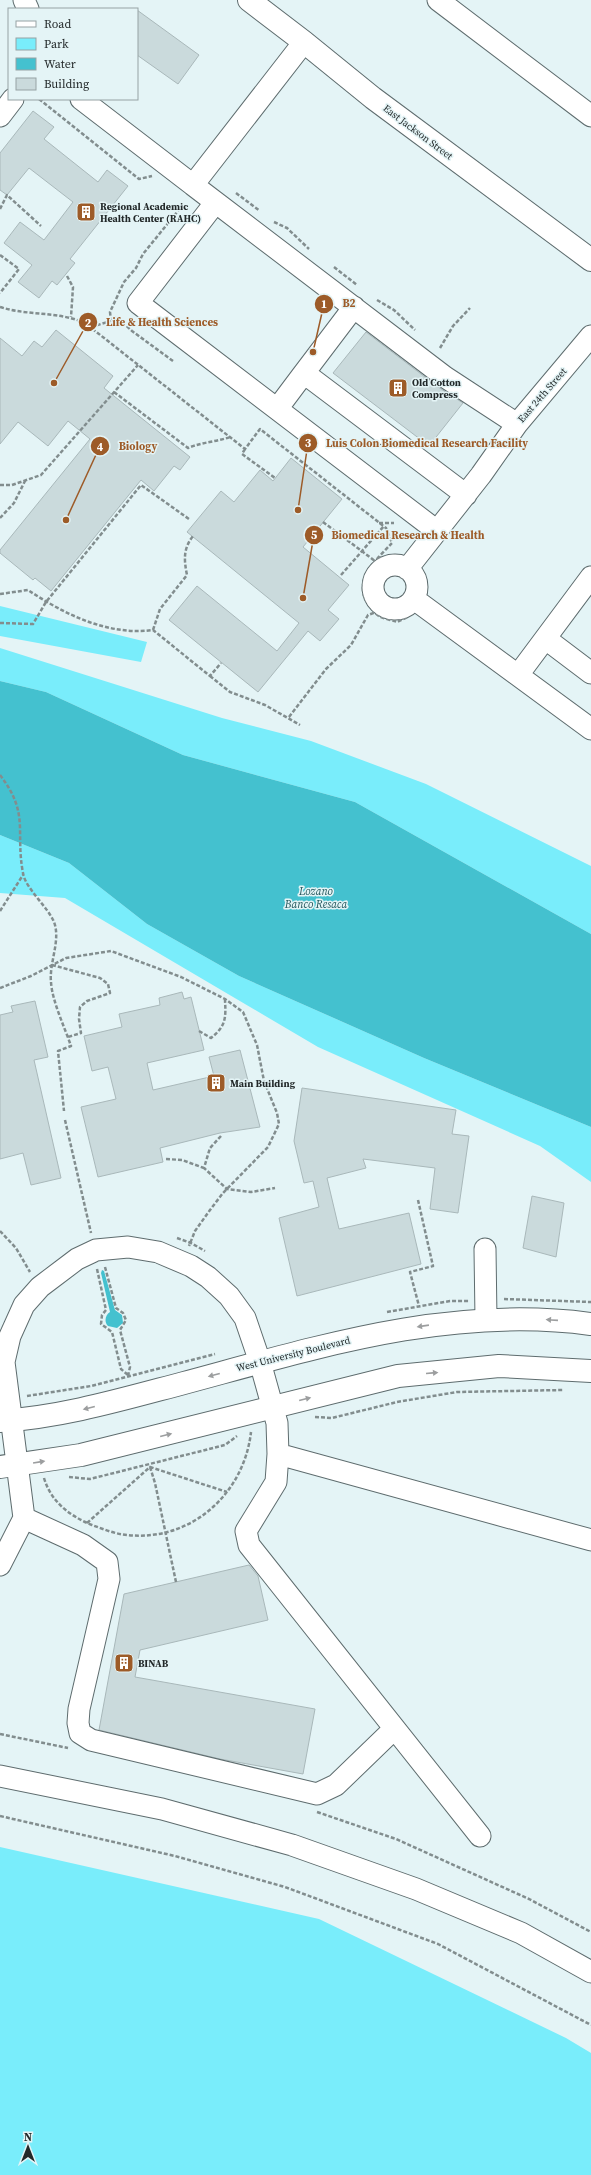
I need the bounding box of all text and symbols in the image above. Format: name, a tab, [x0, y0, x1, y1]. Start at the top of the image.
legend	[8, 8, 138, 100]
text: Road	[44, 16, 71, 32]
text: Park	[44, 36, 69, 52]
text: Water	[44, 56, 76, 72]
text: Building	[44, 76, 89, 92]
street label: East Jackson Street	[381, 102, 456, 163]
place label: Regional Academic Health Center (RAHC)	[100, 200, 201, 225]
building icon: Regional Academic Health Center (RAHC)	[75, 201, 97, 223]
callout: B2	[314, 292, 363, 315]
text: 1	[321, 296, 327, 312]
text: B2	[342, 296, 356, 311]
callout: Life & Health Sciences	[78, 311, 226, 334]
text: 2	[85, 315, 92, 331]
text: Life & Health Sciences	[106, 315, 218, 330]
street label: East 24th Street	[515, 364, 570, 425]
place label: Old Cotton Compress	[412, 376, 461, 401]
building icon: Old Cotton Compress	[387, 377, 409, 399]
callout: Luis Colon Biomedical Research Facility	[298, 432, 536, 455]
callout: Biology	[90, 435, 165, 458]
text: 3	[305, 435, 312, 451]
text: Luis Colon Biomedical Research Facility	[326, 436, 528, 451]
text: 4	[97, 439, 104, 455]
text: Biology	[119, 439, 157, 454]
callout: Biomedical Research & Health	[304, 524, 493, 547]
text: 5	[311, 527, 318, 543]
text: Biomedical Research & Health	[331, 528, 485, 543]
water label: Lozano Banco Resaca	[284, 884, 348, 912]
building icon: Main Building	[205, 1072, 227, 1094]
place label: Main Building	[230, 1077, 296, 1090]
one-way arrow	[546, 1317, 558, 1324]
one-way arrow	[417, 1323, 429, 1329]
street label: West University Boulevard	[235, 1333, 352, 1374]
one-way arrow	[426, 1369, 438, 1376]
one-way arrow	[208, 1372, 221, 1378]
one-way arrow	[299, 1396, 311, 1402]
one-way arrow	[82, 1405, 95, 1411]
one-way arrow	[159, 1431, 172, 1437]
one-way arrow	[33, 1458, 45, 1464]
building icon: BINAB	[113, 1652, 135, 1674]
place label: BINAB	[138, 1657, 169, 1670]
north arrow	[8, 2127, 48, 2167]
text: N	[24, 2130, 32, 2145]

